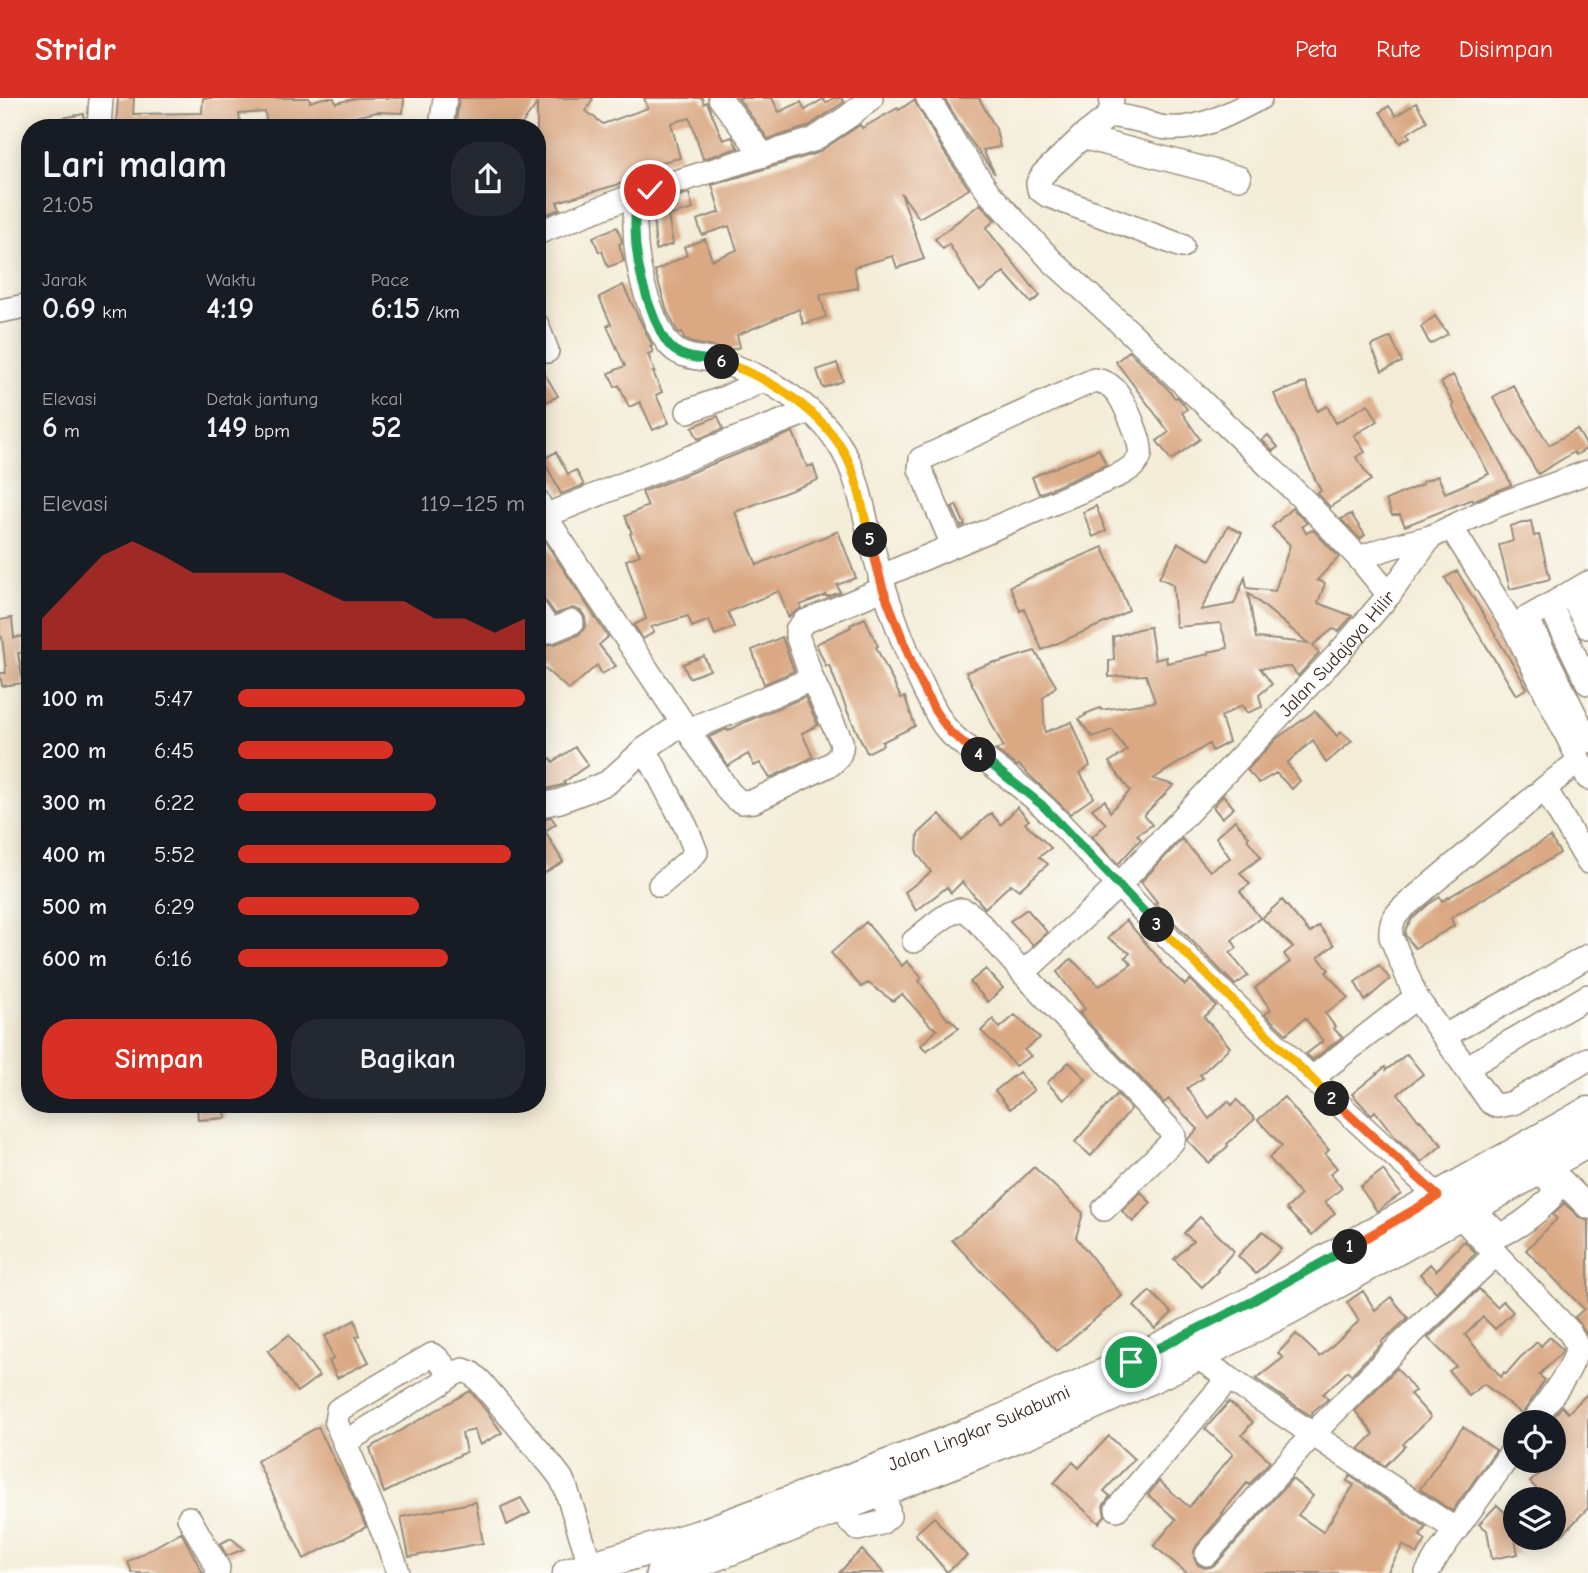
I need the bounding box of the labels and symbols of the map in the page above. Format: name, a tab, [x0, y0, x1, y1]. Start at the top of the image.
pin	[620, 160, 680, 220]
pin: 6	[704, 344, 740, 380]
pin: 5	[852, 522, 888, 558]
street label: Jalan Sudajaya Hilir	[1275, 586, 1400, 722]
pin: 4	[962, 738, 996, 772]
pin: 3	[1140, 908, 1174, 942]
pin: 2	[1314, 1082, 1350, 1116]
pin: 1	[1332, 1230, 1368, 1264]
pin	[1101, 1332, 1161, 1392]
street label: Jalan Lingkar Sukabumi	[885, 1381, 1073, 1476]

